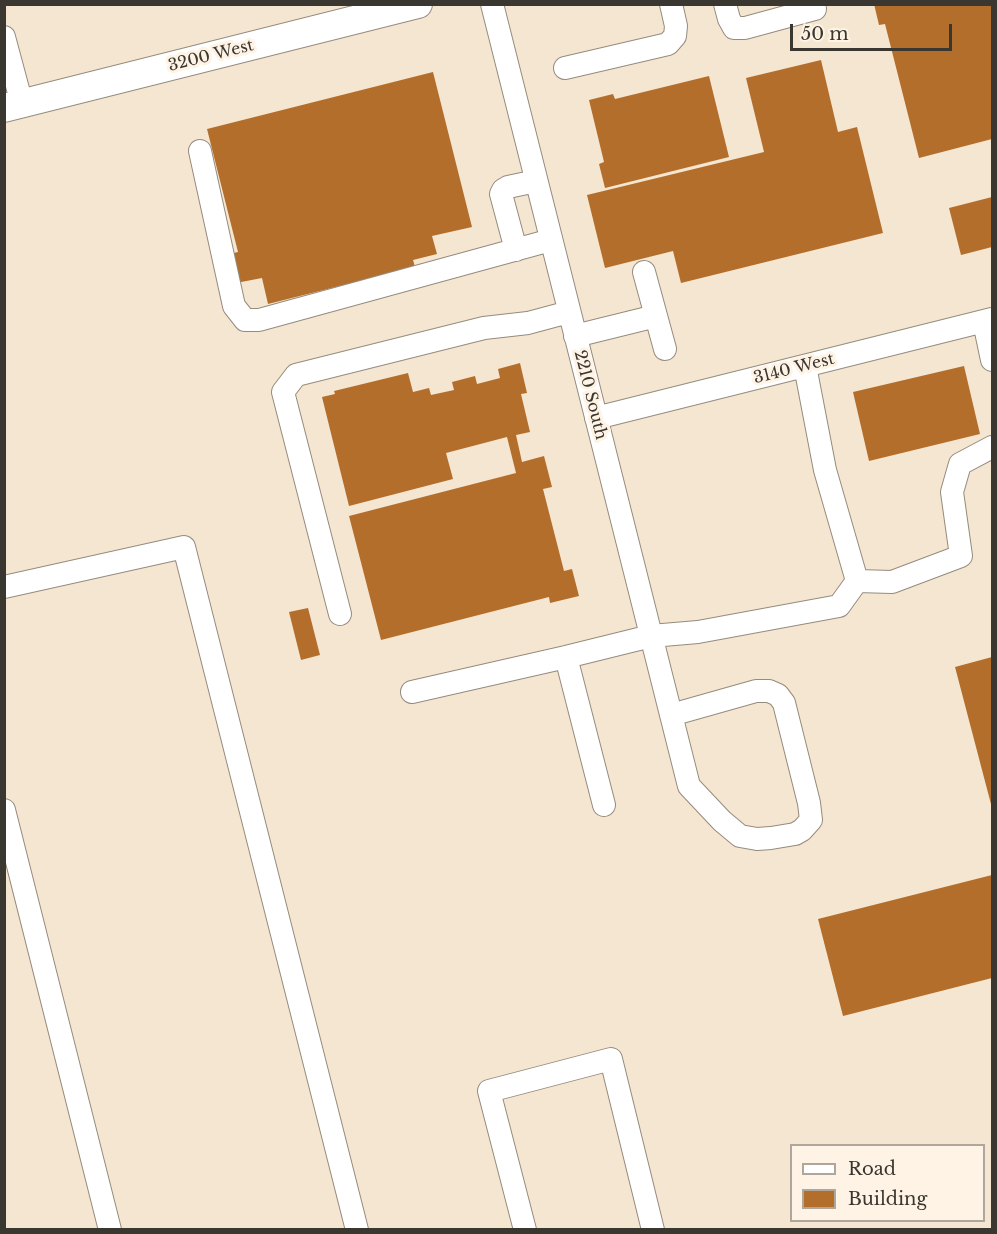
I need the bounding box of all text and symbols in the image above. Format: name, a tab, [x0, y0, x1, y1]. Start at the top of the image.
scale bar	[793, 12, 955, 50]
text: 50 m	[801, 23, 849, 45]
street label: 3200 West	[166, 36, 256, 76]
street label: 2210 South	[570, 348, 610, 442]
street label: 3140 West	[752, 350, 836, 388]
legend	[790, 1144, 985, 1222]
text: Road	[848, 1158, 896, 1180]
text: Building	[848, 1188, 927, 1210]

